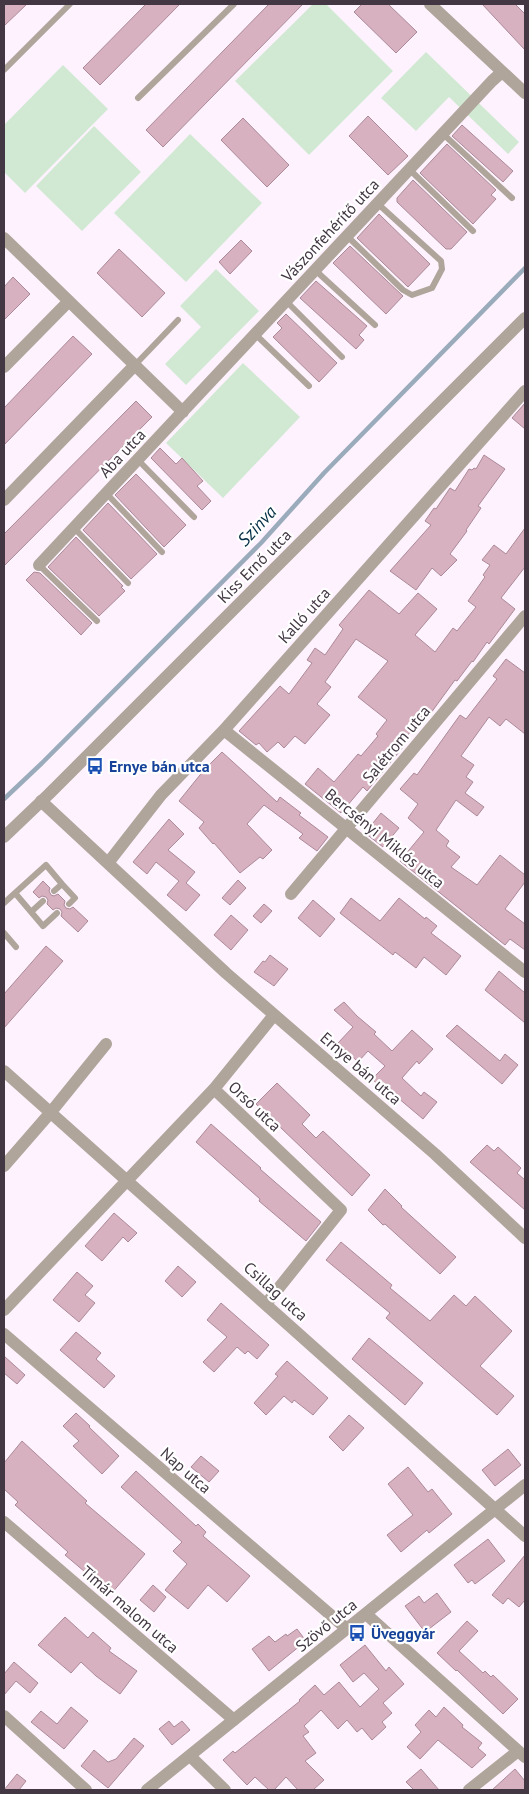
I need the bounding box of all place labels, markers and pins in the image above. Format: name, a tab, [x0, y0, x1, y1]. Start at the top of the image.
bus stop icon: Ernye bán utca	[85, 756, 105, 776]
place label: Ernye bán utca	[109, 756, 210, 776]
bus stop icon: Üveggyár	[347, 1623, 367, 1643]
place label: Üveggyár	[371, 1623, 435, 1643]

